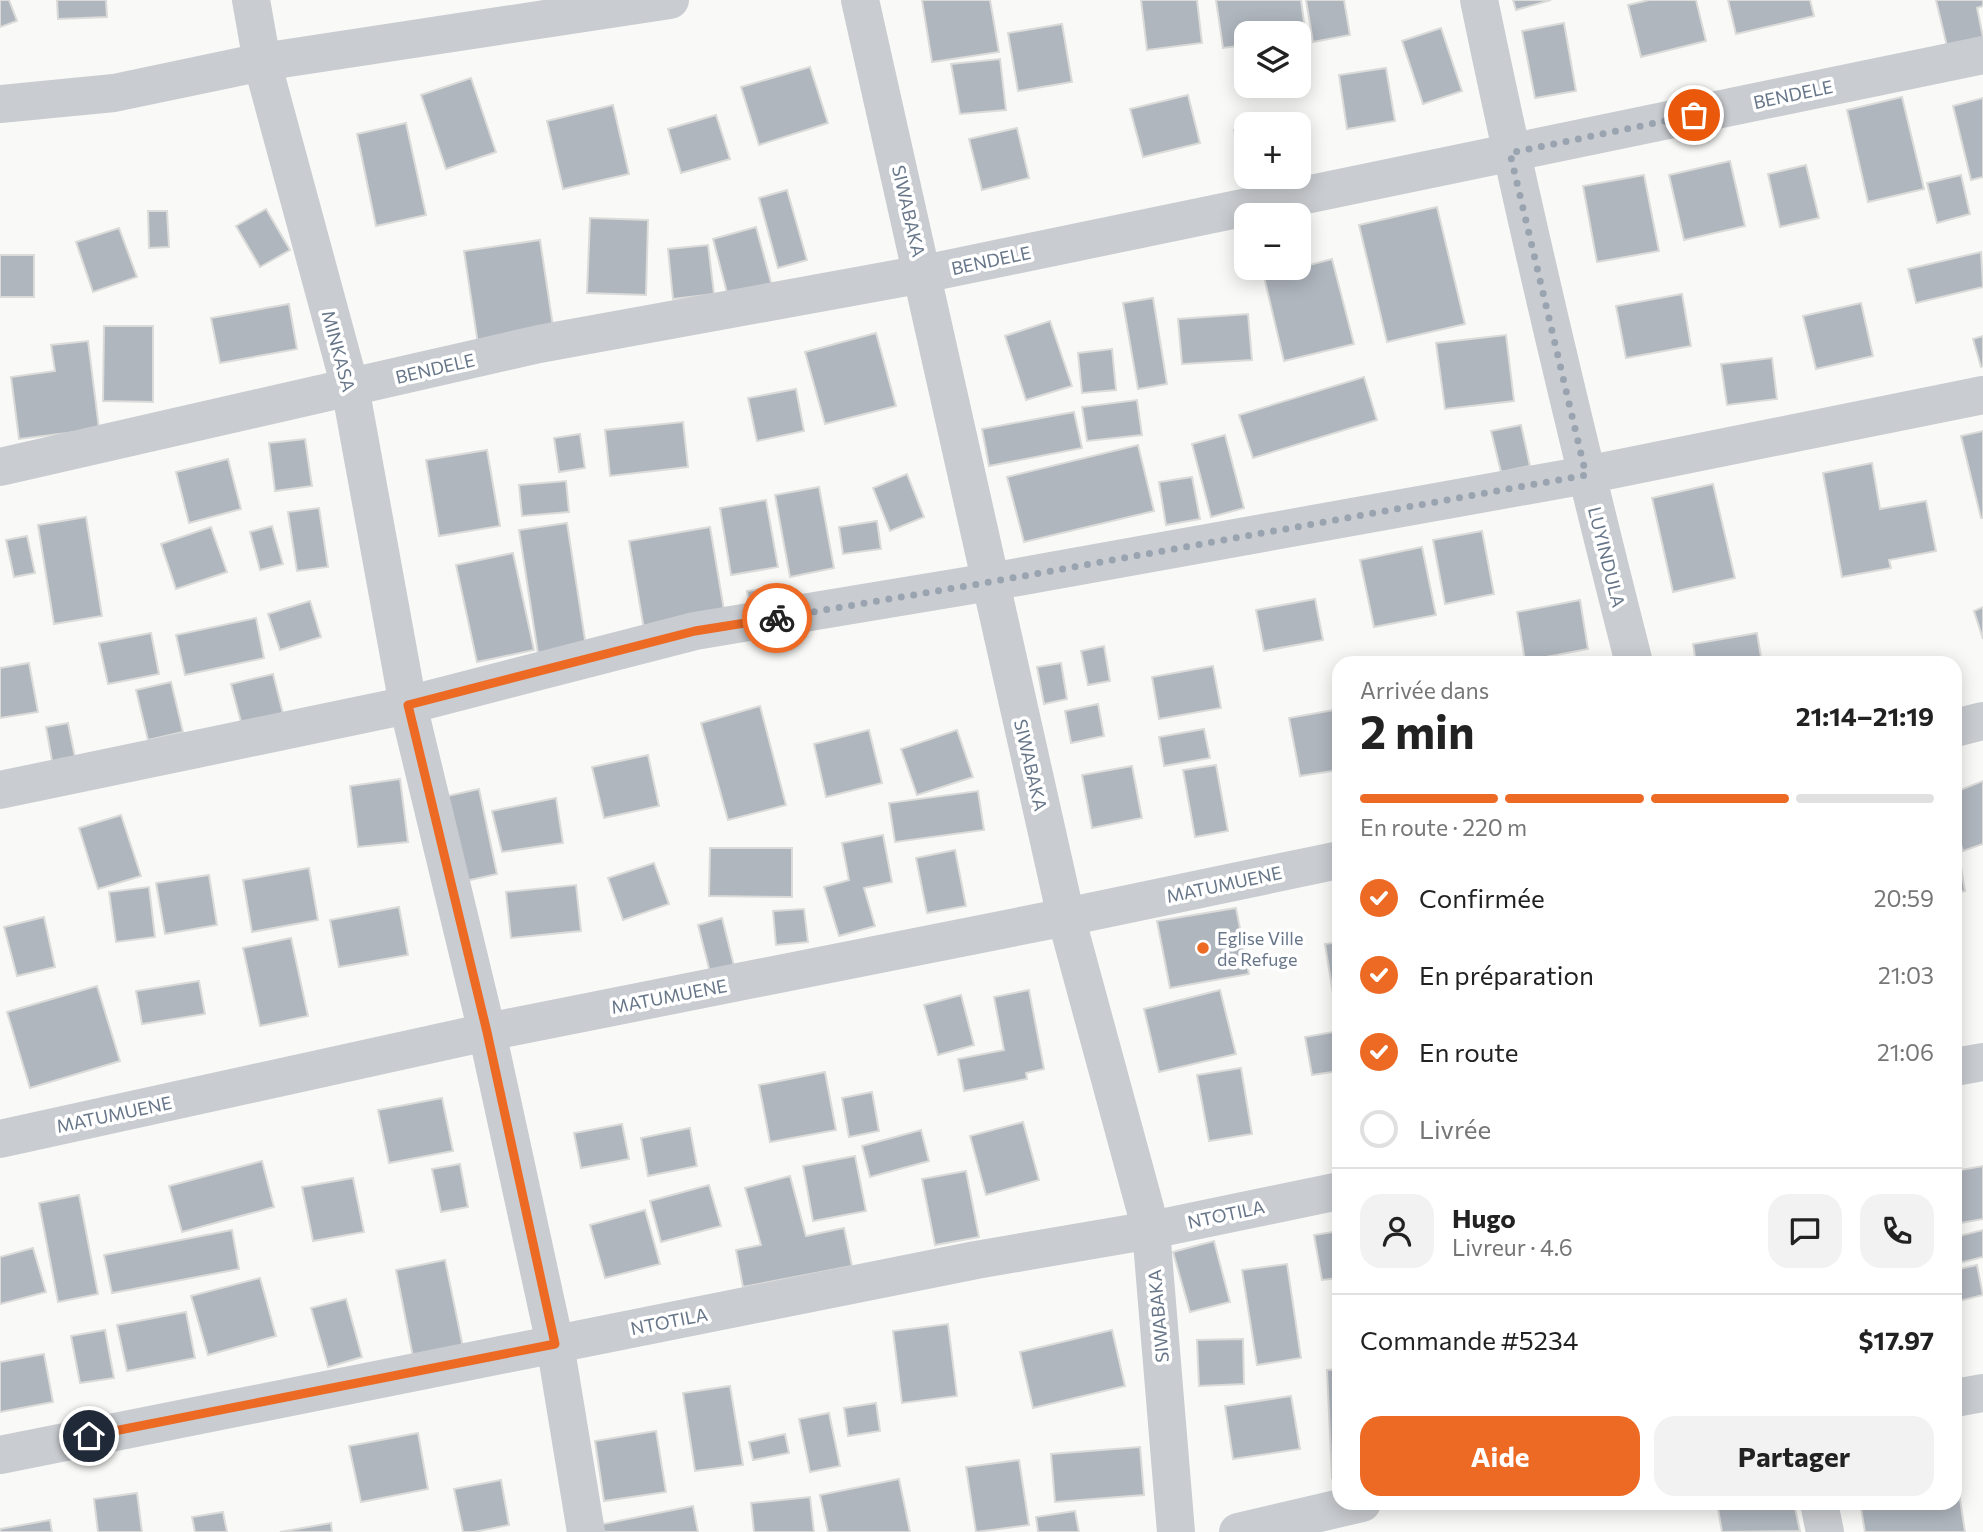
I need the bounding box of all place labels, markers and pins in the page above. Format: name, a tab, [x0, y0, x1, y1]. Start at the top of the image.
pin	[1664, 85, 1724, 145]
place label: Eglise Ville de Refuge	[1217, 927, 1303, 970]
marker: Eglise Ville de Refuge	[1195, 940, 1211, 956]
pin	[59, 1406, 119, 1466]

